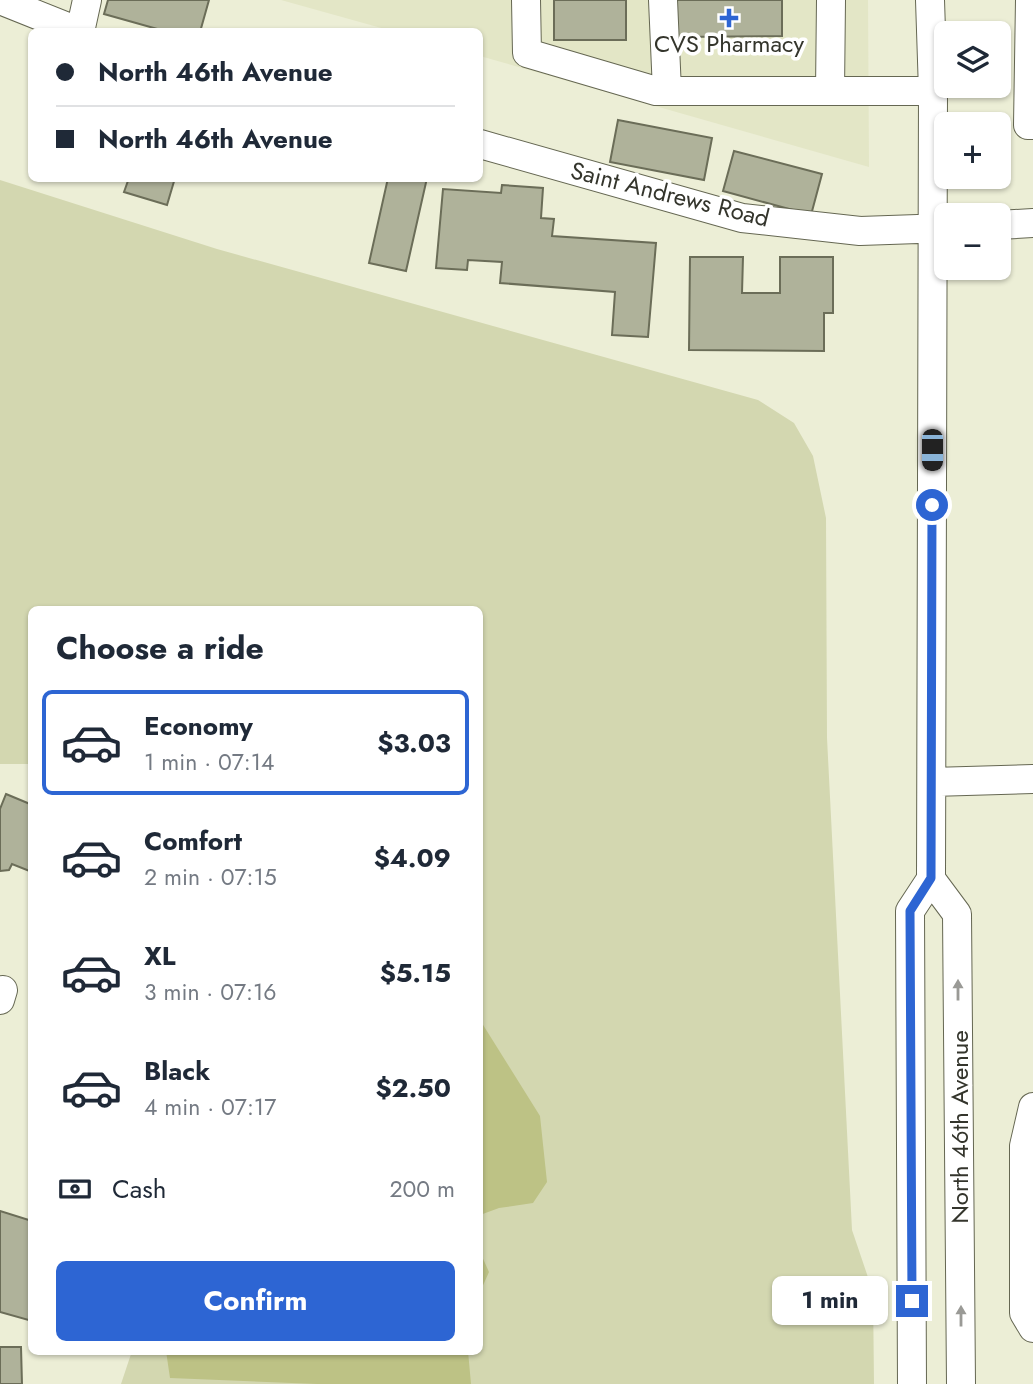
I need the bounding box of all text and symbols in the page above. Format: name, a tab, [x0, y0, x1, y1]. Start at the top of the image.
marker: CVS Pharmacy	[721, 10, 737, 26]
map controls	[934, 21, 1011, 280]
button: layers	[934, 21, 1011, 98]
place label: CVS Pharmacy	[654, 26, 804, 61]
text: North 46th Avenue	[98, 53, 333, 91]
button: +	[934, 112, 1011, 189]
text: North 46th Avenue	[98, 120, 333, 158]
street label: Saint Andrews Road	[567, 152, 773, 236]
button: −	[934, 203, 1011, 280]
car	[922, 429, 943, 471]
route start	[916, 489, 948, 521]
text: Choose a ride	[56, 625, 264, 671]
text: Economy	[144, 707, 253, 745]
icon: car	[60, 711, 123, 774]
text: $3.03	[377, 724, 451, 762]
text: 1 min · 07:14	[144, 745, 274, 779]
text: Comfort	[144, 822, 242, 860]
icon: car	[60, 826, 123, 889]
text: $4.09	[374, 839, 451, 877]
text: 2 min · 07:15	[144, 860, 277, 894]
text: XL	[144, 937, 176, 975]
icon: car	[60, 941, 123, 1004]
text: $5.15	[380, 954, 451, 992]
text: 3 min · 07:16	[144, 975, 277, 1009]
one-way arrow	[952, 979, 964, 1001]
street label: North 46th Avenue	[942, 1030, 977, 1224]
text: Black	[144, 1052, 210, 1090]
icon: car	[60, 1056, 123, 1119]
text: $2.50	[375, 1069, 451, 1107]
text: 4 min · 07:17	[144, 1090, 276, 1124]
icon: cash	[56, 1170, 94, 1208]
text: Cash	[112, 1170, 166, 1208]
text: 200 m	[389, 1172, 455, 1206]
button: Confirm	[56, 1261, 455, 1341]
callout: 1 min	[772, 1276, 888, 1326]
text: 1 min	[801, 1283, 859, 1317]
route end	[896, 1285, 928, 1317]
one-way arrow	[955, 1305, 967, 1327]

